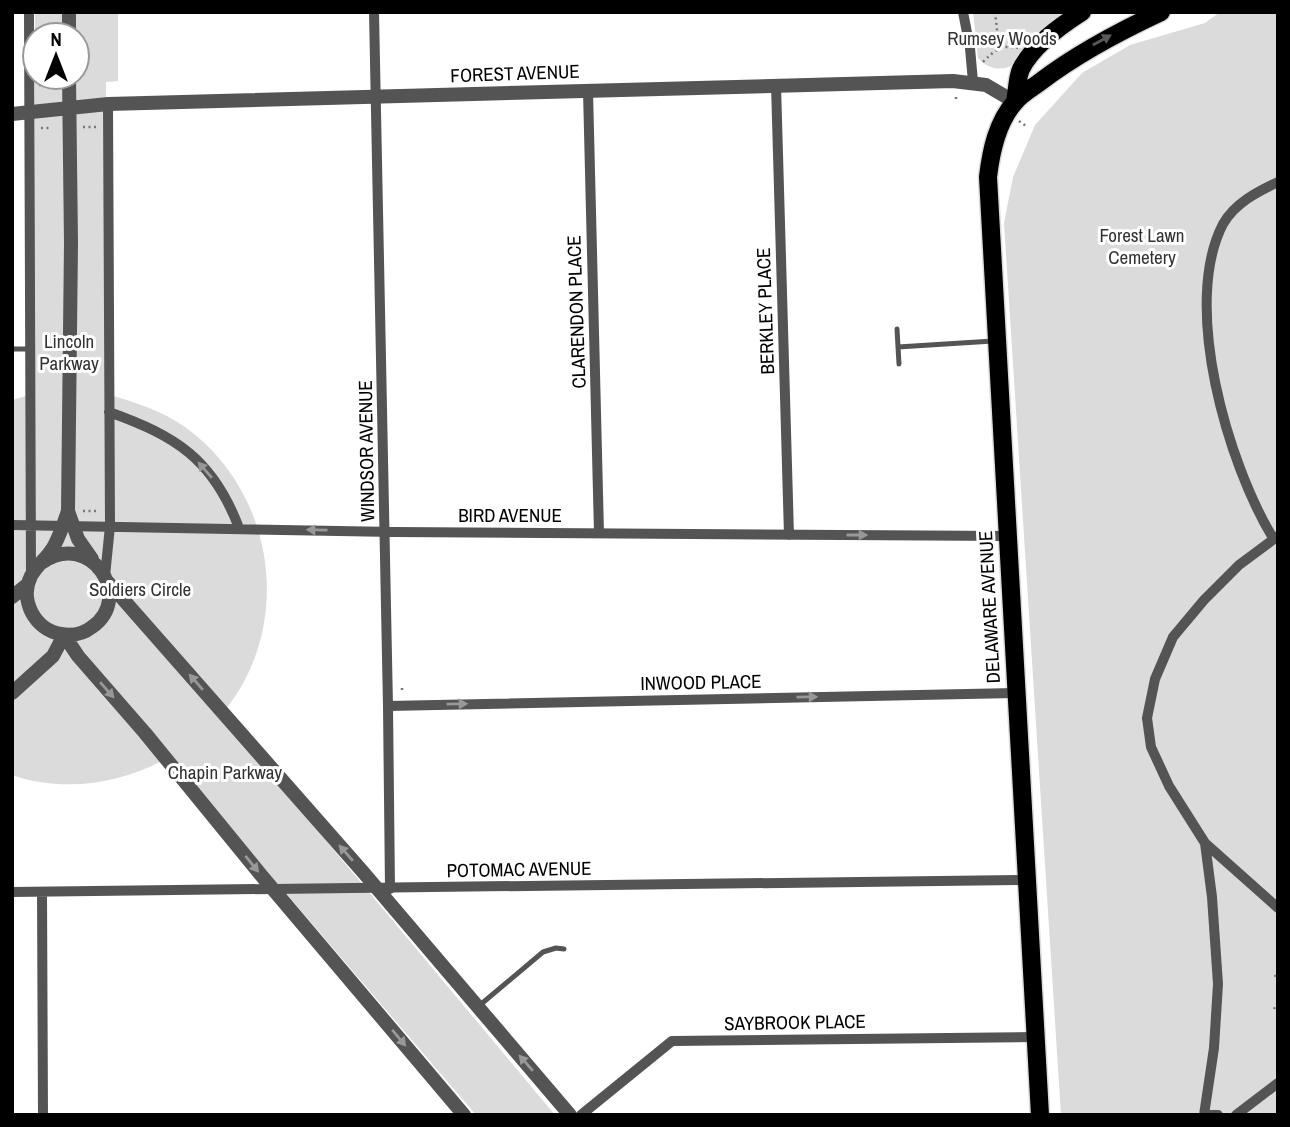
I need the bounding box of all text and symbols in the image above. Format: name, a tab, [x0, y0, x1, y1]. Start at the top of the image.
north arrow	[21, 21, 91, 91]
park label: Rumsey Woods	[947, 25, 1057, 51]
text: N	[50, 26, 62, 52]
one-way arrow	[1093, 34, 1112, 46]
street label: FOREST AVENUE	[450, 58, 580, 88]
park label: Forest Lawn Cemetery	[1100, 222, 1184, 270]
street label: CLARENDON PLACE	[560, 235, 592, 389]
street label: BERKLEY PLACE	[750, 247, 780, 375]
park label: Lincoln Parkway	[39, 328, 99, 376]
street label: WINDSOR AVENUE	[352, 380, 380, 522]
one-way arrow	[197, 461, 213, 479]
street label: BIRD AVENUE	[458, 502, 562, 528]
one-way arrow	[306, 524, 328, 535]
one-way arrow	[846, 529, 868, 541]
street label: DELAWARE AVENUE	[972, 530, 1006, 684]
park label: Soldiers Circle	[89, 576, 191, 602]
street label: INWOOD PLACE	[640, 668, 762, 696]
one-way arrow	[188, 673, 204, 691]
one-way arrow	[99, 681, 114, 698]
one-way arrow	[796, 691, 818, 703]
one-way arrow	[446, 699, 468, 710]
park label: Chapin Parkway	[168, 759, 282, 785]
one-way arrow	[338, 844, 354, 862]
one-way arrow	[245, 855, 260, 873]
street label: POTOMAC AVENUE	[446, 855, 592, 883]
street label: SAYBROOK PLACE	[724, 1008, 866, 1036]
one-way arrow	[391, 1030, 406, 1047]
one-way arrow	[518, 1054, 534, 1072]

